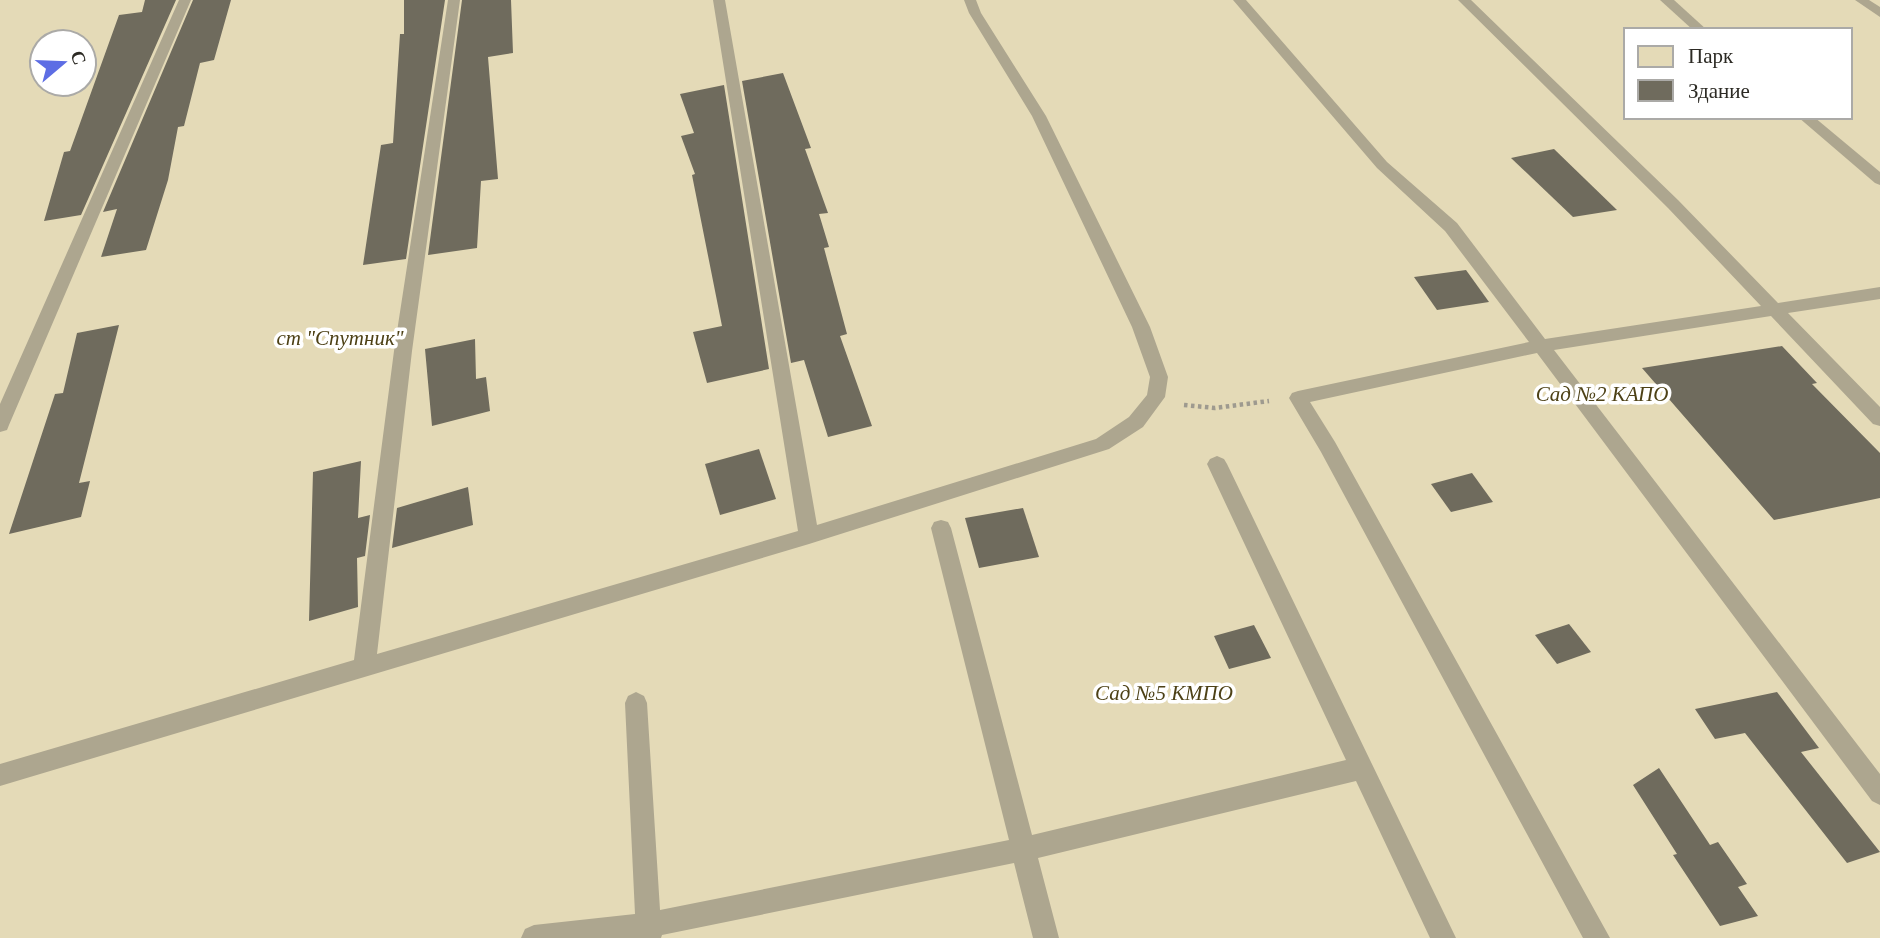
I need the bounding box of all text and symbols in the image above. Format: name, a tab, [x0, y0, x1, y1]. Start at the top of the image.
north arrow	[28, 28, 98, 98]
legend	[1624, 28, 1852, 119]
text: Парк	[1688, 44, 1734, 68]
text: С	[66, 48, 91, 68]
text: Здание	[1688, 79, 1750, 103]
park label: ст "Спутник"	[276, 326, 404, 350]
park label: Сад №2 КАПО	[1536, 382, 1668, 406]
park label: Сад №5 КМПО	[1095, 681, 1233, 705]

